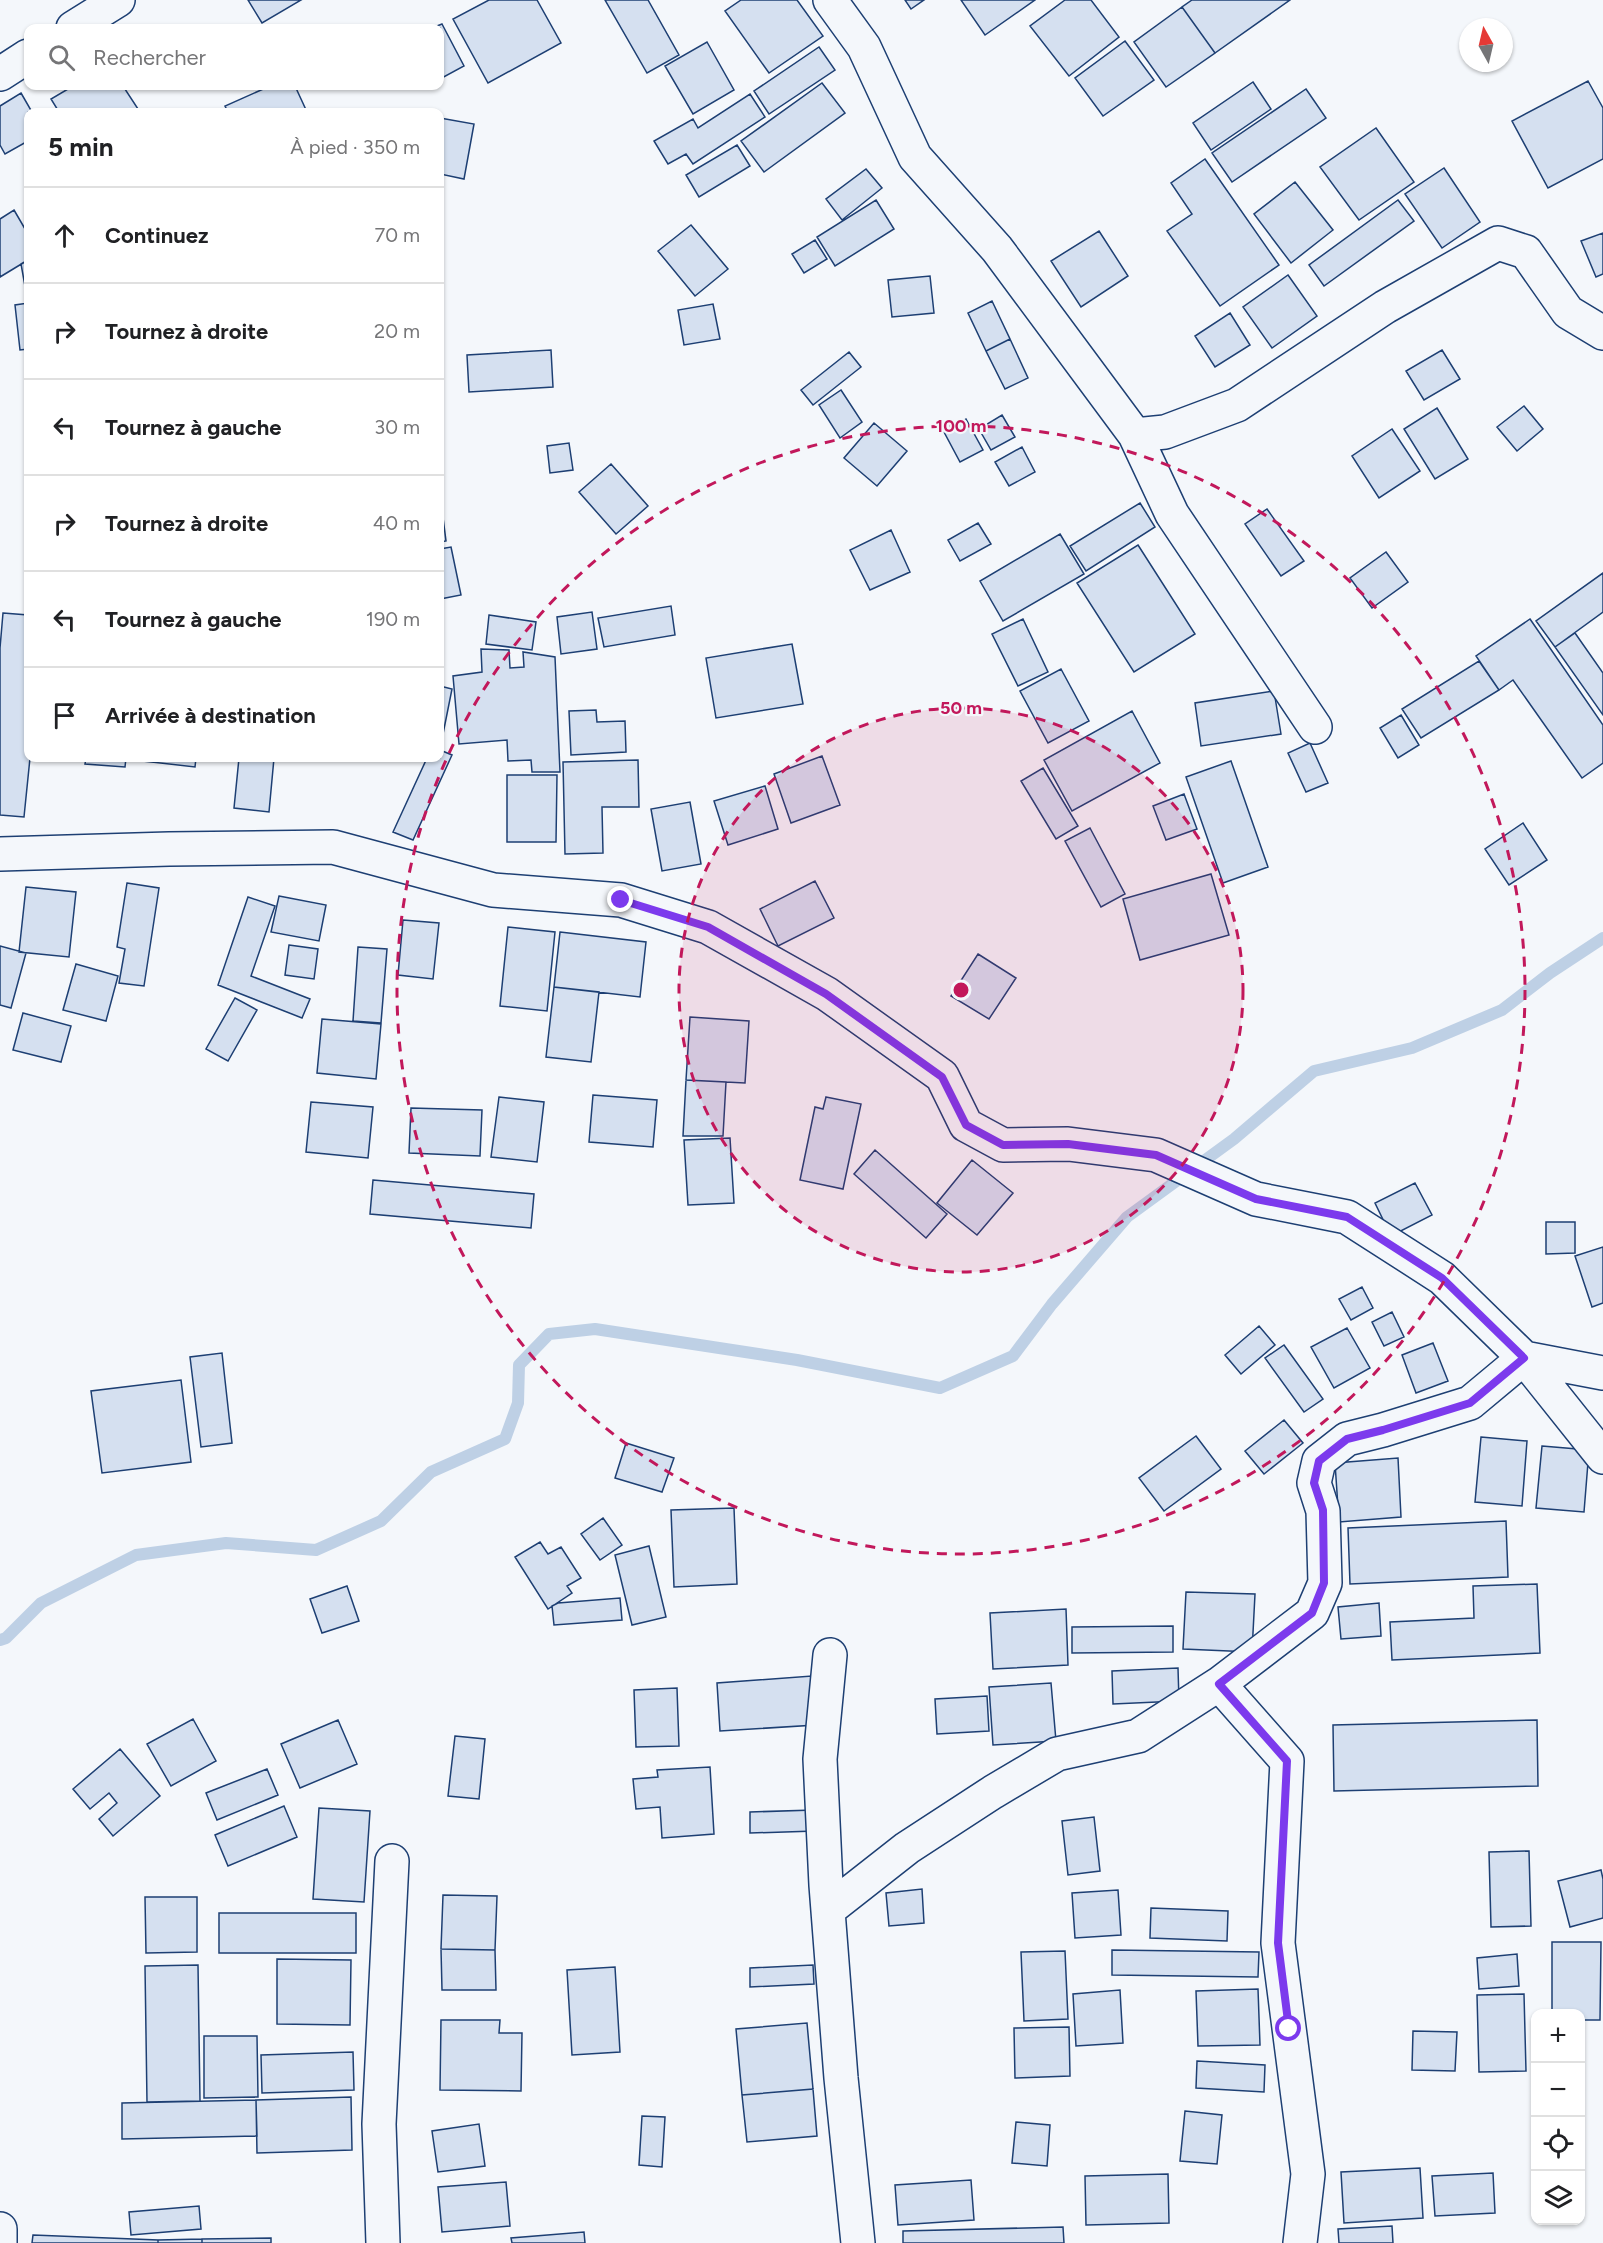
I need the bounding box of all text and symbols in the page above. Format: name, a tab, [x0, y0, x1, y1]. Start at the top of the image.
north arrow	[1459, 18, 1513, 72]
search box	[24, 24, 444, 90]
icon: search	[45, 41, 78, 74]
text: Rechercher	[93, 44, 206, 71]
text: 5 min	[48, 131, 114, 163]
text: À pied · 350 m	[290, 135, 420, 159]
icon: ahead	[48, 219, 81, 252]
text: Continuez	[105, 222, 209, 249]
text: 70 m	[374, 223, 420, 247]
icon: right	[48, 315, 81, 348]
text: Tournez à droite	[105, 318, 268, 345]
text: 20 m	[374, 319, 420, 343]
icon: left	[48, 411, 81, 444]
text: Tournez à gauche	[105, 414, 281, 441]
text: 30 m	[374, 415, 420, 439]
text: 100 m	[936, 415, 986, 437]
icon: right	[48, 507, 81, 540]
text: Tournez à droite	[105, 510, 268, 537]
text: 40 m	[373, 511, 420, 535]
icon: left	[48, 603, 81, 636]
text: Tournez à gauche	[105, 606, 281, 633]
text: 190 m	[366, 607, 420, 631]
text: 50 m	[940, 697, 982, 719]
icon: arrive	[48, 699, 81, 732]
text: Arrivée à destination	[105, 702, 316, 729]
route end	[607, 886, 633, 912]
centre of rings	[951, 980, 971, 1000]
map controls	[1531, 2009, 1585, 2225]
button: +	[1531, 2009, 1585, 2063]
route start	[1275, 2015, 1301, 2041]
button: −	[1531, 2063, 1585, 2117]
button: locate	[1531, 2117, 1585, 2171]
button: layers	[1531, 2171, 1585, 2225]

